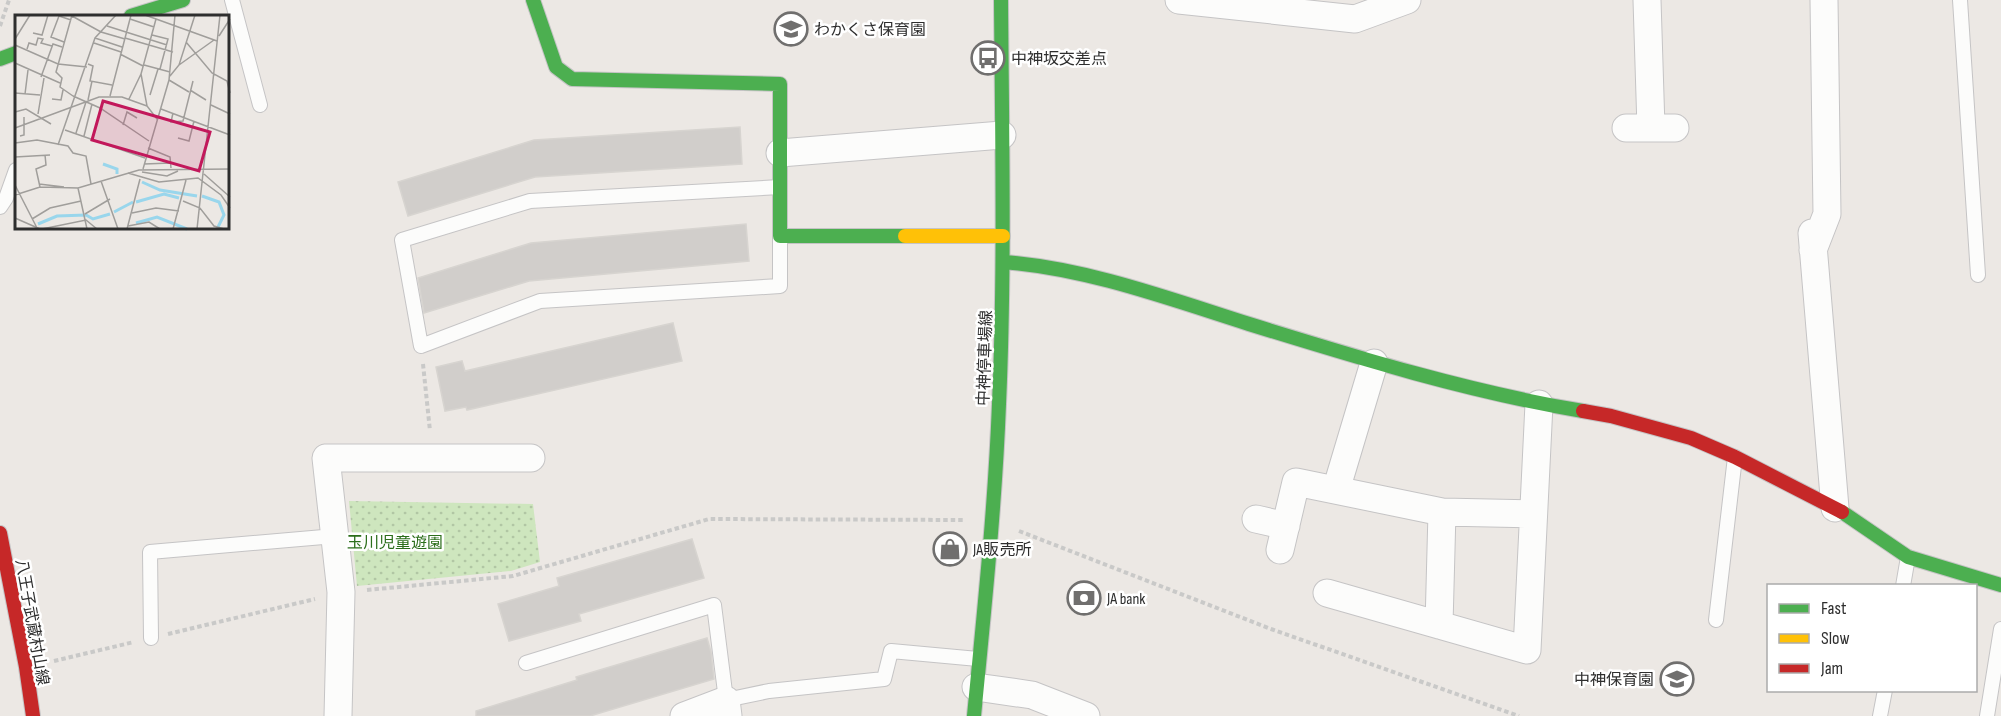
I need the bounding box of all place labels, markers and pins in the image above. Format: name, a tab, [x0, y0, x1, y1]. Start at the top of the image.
school or university icon: わかくさ保育園	[773, 11, 809, 47]
place label: わかくさ保育園	[814, 21, 926, 40]
bus stop icon: 中神坂交差点	[970, 40, 1006, 76]
place label: 中神坂交差点	[1011, 50, 1107, 69]
shop icon: JA販売所	[932, 531, 968, 567]
place label: JA販売所	[972, 541, 1031, 560]
bank icon: JA bank	[1066, 580, 1102, 616]
place label: JA bank	[1106, 590, 1145, 609]
school or university icon: 中神保育園	[1659, 661, 1695, 697]
place label: 中神保育園	[1574, 671, 1654, 690]

